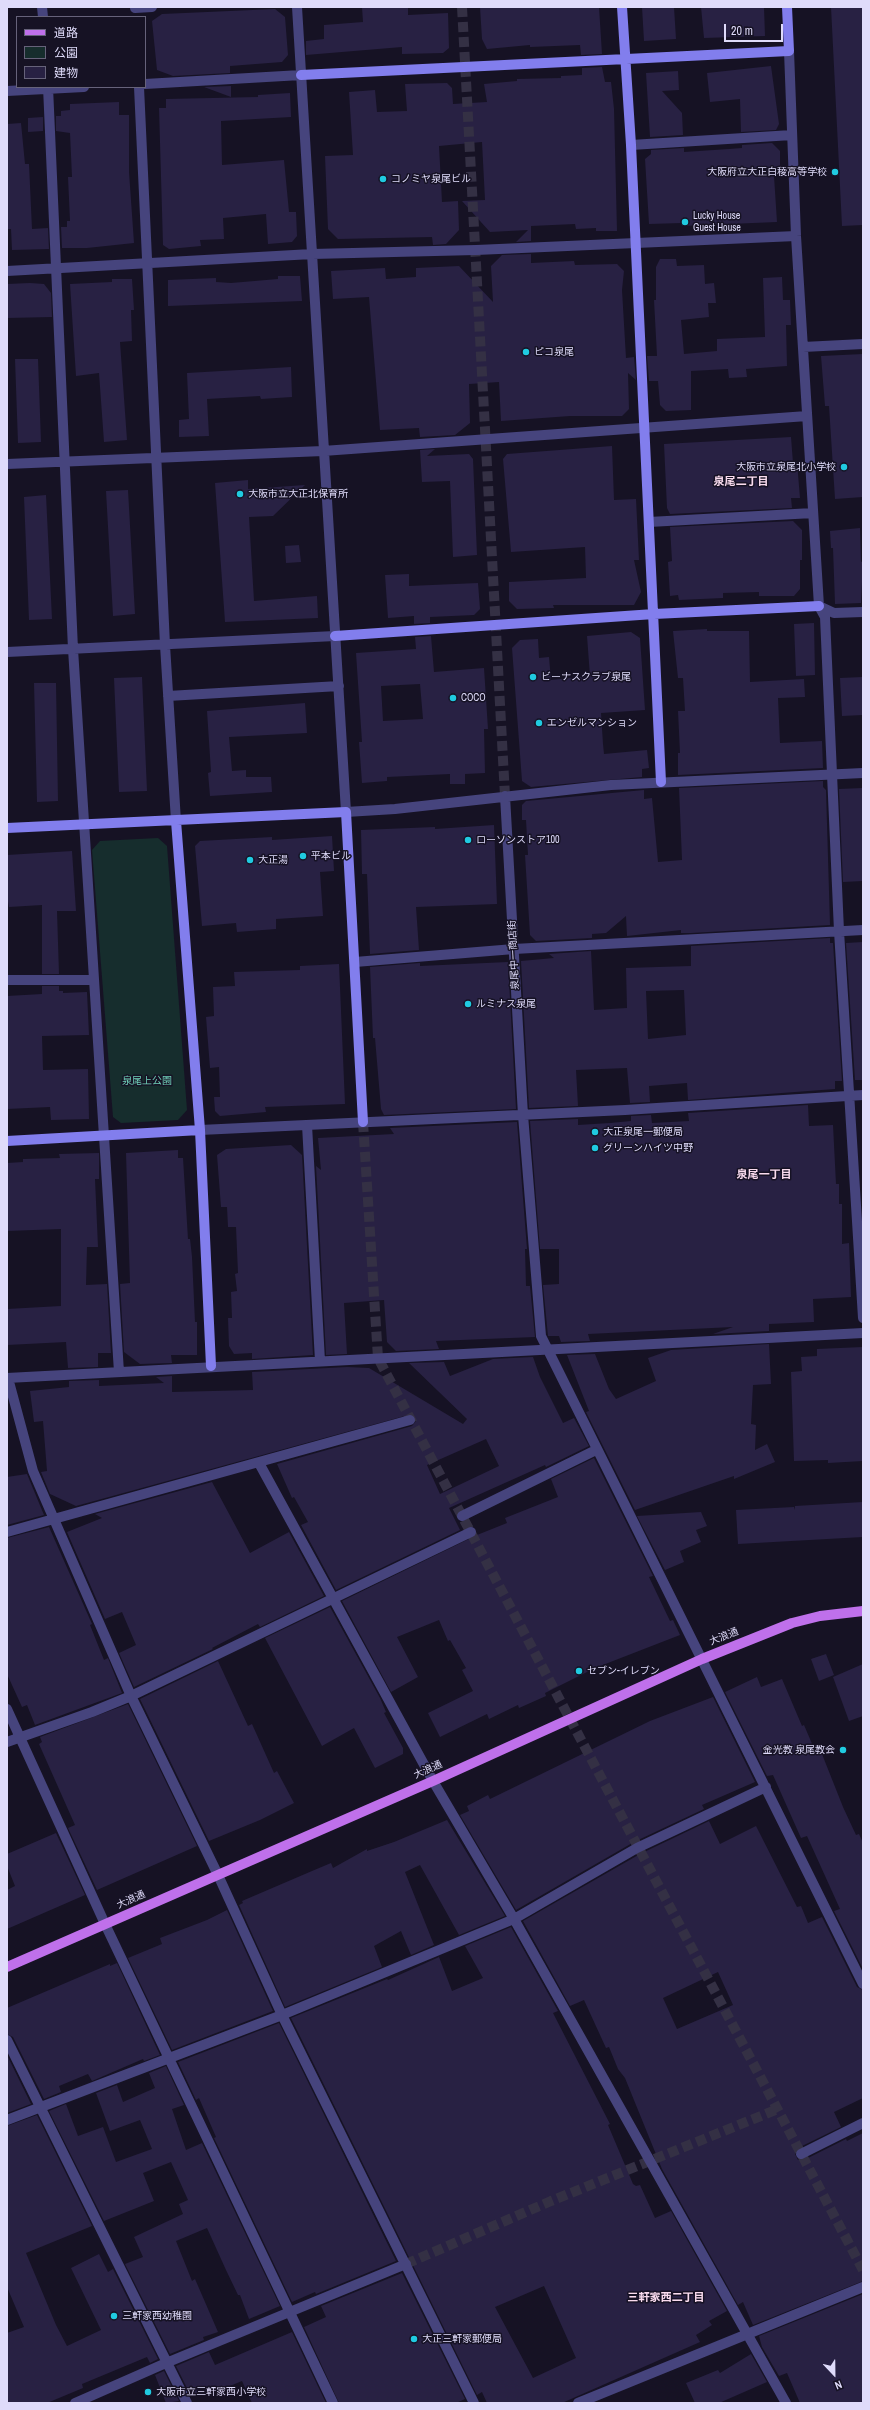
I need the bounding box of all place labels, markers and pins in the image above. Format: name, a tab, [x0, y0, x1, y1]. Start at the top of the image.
place label: 大阪府立大正白稜高等学校	[707, 166, 827, 178]
marker: 大阪府立大正白稜高等学校	[830, 167, 840, 177]
place label: コノミヤ泉尾ビル	[391, 173, 471, 185]
marker: コノミヤ泉尾ビル	[378, 174, 388, 184]
place label: Lucky House Guest House	[693, 210, 741, 234]
marker: Lucky House Guest House	[680, 217, 690, 227]
place label: ピコ泉尾	[534, 346, 574, 358]
marker: ピコ泉尾	[521, 347, 531, 357]
place label: 大阪市立泉尾北小学校	[736, 461, 836, 473]
marker: 大阪市立泉尾北小学校	[839, 462, 849, 472]
place label: 大阪市立大正北保育所	[248, 488, 348, 500]
marker: 大阪市立大正北保育所	[235, 489, 245, 499]
place label: ビーナスクラブ泉尾	[541, 671, 631, 683]
marker: ビーナスクラブ泉尾	[528, 672, 538, 682]
place label: COCO	[461, 692, 486, 704]
marker: COCO	[448, 693, 458, 703]
place label: エンゼルマンション	[547, 717, 637, 729]
marker: エンゼルマンション	[534, 718, 544, 728]
place label: ローソンストア100	[476, 834, 560, 846]
marker: ローソンストア100	[463, 835, 473, 845]
place label: 平本ビル	[311, 850, 351, 862]
marker: 平本ビル	[298, 851, 308, 861]
place label: 大正湯	[258, 854, 288, 866]
marker: 大正湯	[245, 855, 255, 865]
place label: ルミナス泉尾	[476, 998, 536, 1010]
marker: ルミナス泉尾	[463, 999, 473, 1009]
place label: 大正泉尾一郵便局	[603, 1126, 683, 1138]
marker: 大正泉尾一郵便局	[590, 1127, 600, 1137]
place label: グリーンハイツ中野	[603, 1142, 693, 1154]
marker: グリーンハイツ中野	[590, 1143, 600, 1153]
place label: セブン-イレブン	[587, 1665, 660, 1677]
marker: セブン-イレブン	[574, 1666, 584, 1676]
place label: 金光教 泉尾教会	[763, 1744, 835, 1756]
marker: 金光教 泉尾教会	[838, 1745, 848, 1755]
place label: 三軒家西幼稚園	[122, 2310, 192, 2322]
marker: 三軒家西幼稚園	[109, 2311, 119, 2321]
place label: 大正三軒家郵便局	[422, 2333, 502, 2345]
marker: 大正三軒家郵便局	[409, 2334, 419, 2344]
place label: 大阪市立三軒家西小学校	[156, 2386, 266, 2398]
marker: 大阪市立三軒家西小学校	[143, 2387, 153, 2397]

